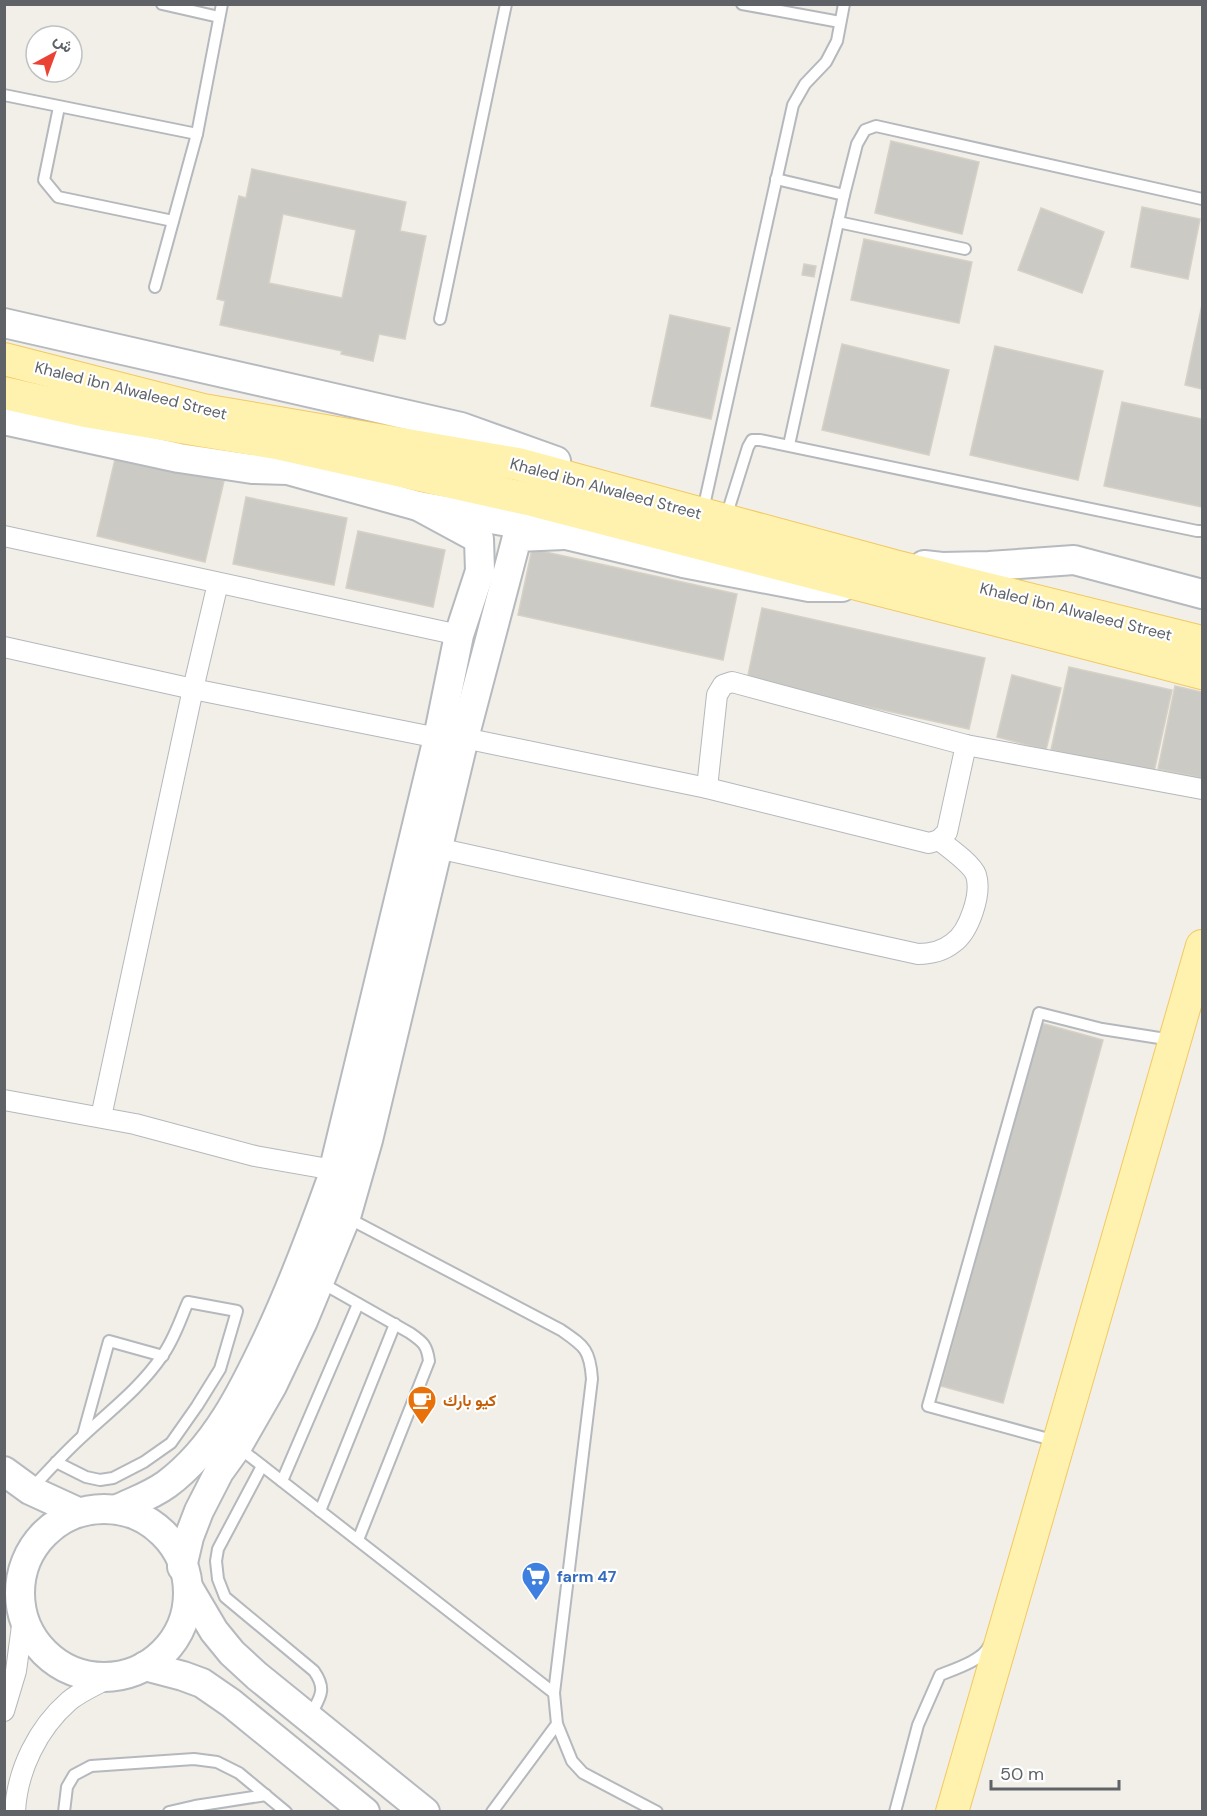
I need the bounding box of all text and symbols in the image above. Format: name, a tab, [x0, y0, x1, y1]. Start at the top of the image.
north arrow	[24, 24, 84, 84]
text: ش	[49, 29, 78, 57]
street label: Khaled ibn Alwaleed Street	[32, 356, 229, 425]
street label: Khaled ibn Alwaleed Street	[508, 453, 704, 524]
street label: Khaled ibn Alwaleed Street	[977, 577, 1174, 646]
cafe icon: كيو بارك	[406, 1384, 438, 1426]
place label: كيو بارك	[443, 1390, 496, 1411]
supermarket icon: farm 47	[520, 1560, 552, 1602]
place label: farm 47	[557, 1566, 617, 1587]
scale bar	[991, 1753, 1118, 1791]
text: 50 m	[1000, 1762, 1044, 1786]

